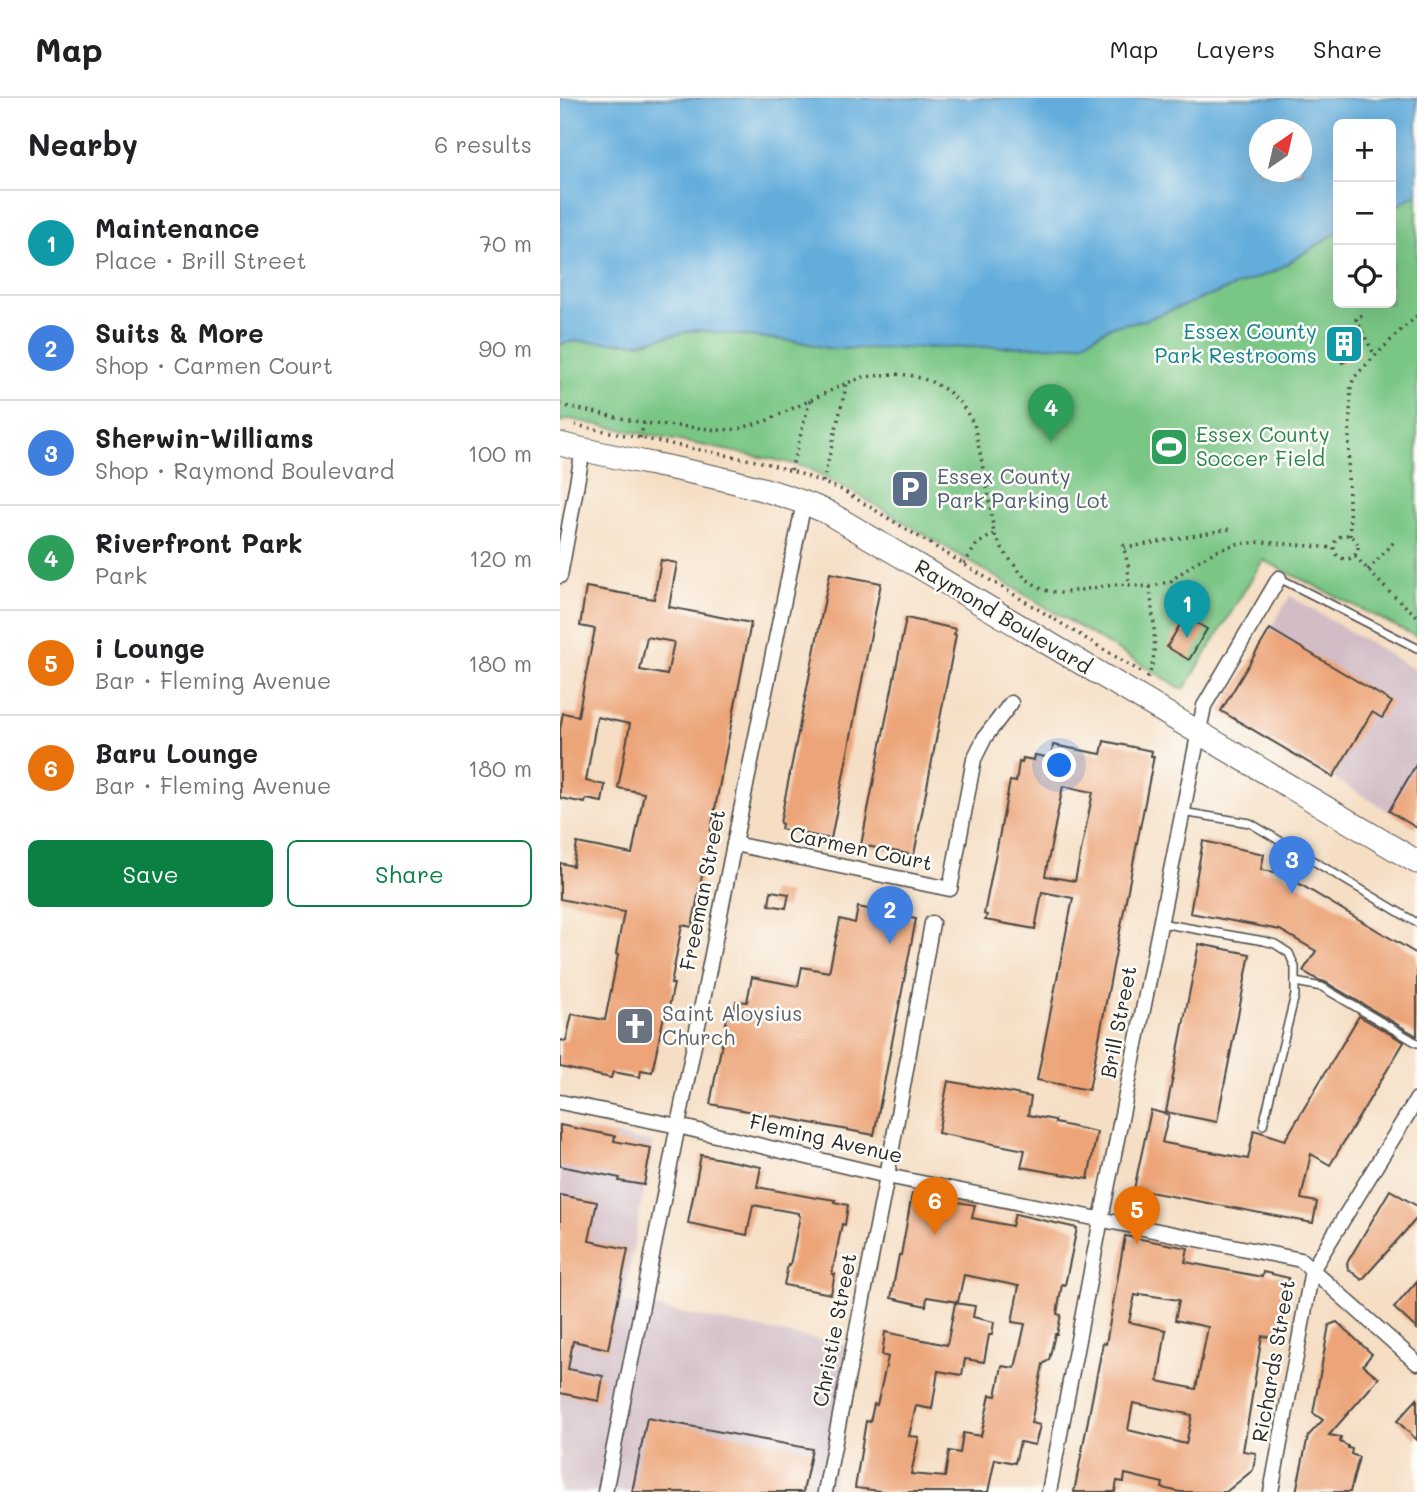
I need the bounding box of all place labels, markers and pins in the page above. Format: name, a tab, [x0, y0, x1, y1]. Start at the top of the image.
place label: Essex County Park Restrooms	[1154, 317, 1317, 368]
building icon: Essex County Park Restrooms	[1323, 323, 1365, 365]
pin: 4	[1028, 384, 1074, 442]
place label: Essex County Soccer Field	[1196, 420, 1330, 471]
sports icon: Essex County Soccer Field	[1148, 426, 1190, 468]
place label: Essex County Park Parking Lot	[937, 462, 1109, 513]
parking icon: Essex County Park Parking Lot	[889, 468, 931, 510]
pin: 1	[1164, 580, 1210, 638]
pin: 3	[1269, 836, 1315, 894]
pin: 2	[867, 886, 913, 944]
place label: Saint Aloysius Church	[662, 999, 802, 1050]
church icon: Saint Aloysius Church	[614, 1005, 656, 1047]
pin: 6	[912, 1177, 958, 1235]
pin: 5	[1114, 1186, 1160, 1244]

